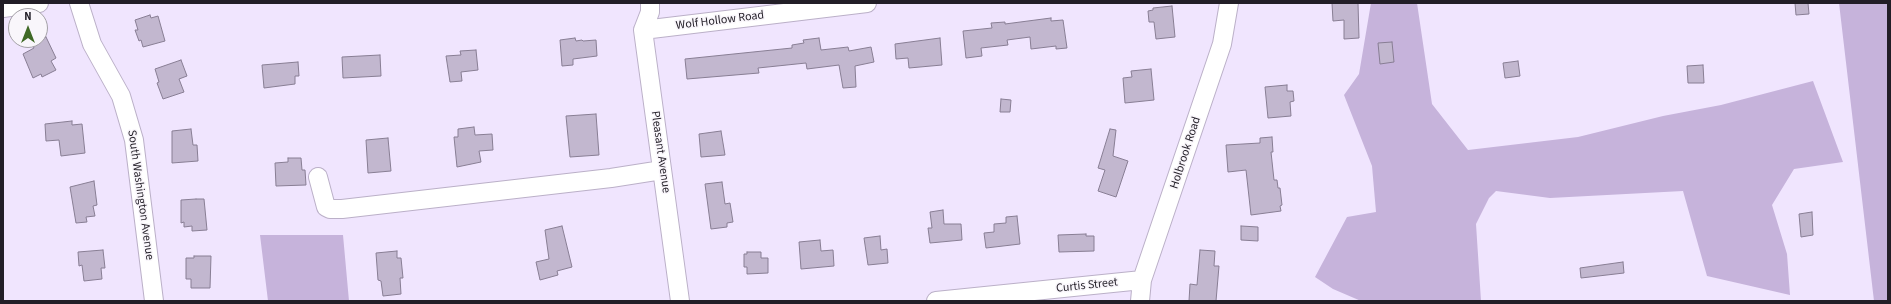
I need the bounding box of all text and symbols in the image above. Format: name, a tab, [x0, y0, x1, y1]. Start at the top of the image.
north arrow	[8, 8, 48, 48]
street label: Wolf Hollow Road	[675, 8, 765, 34]
text: N	[24, 9, 32, 24]
street label: Pleasant Avenue	[647, 110, 673, 194]
street label: Holbrook Road	[1168, 115, 1204, 191]
street label: South Washington Avenue	[124, 129, 156, 261]
street label: Curtis Street	[1055, 276, 1119, 296]

